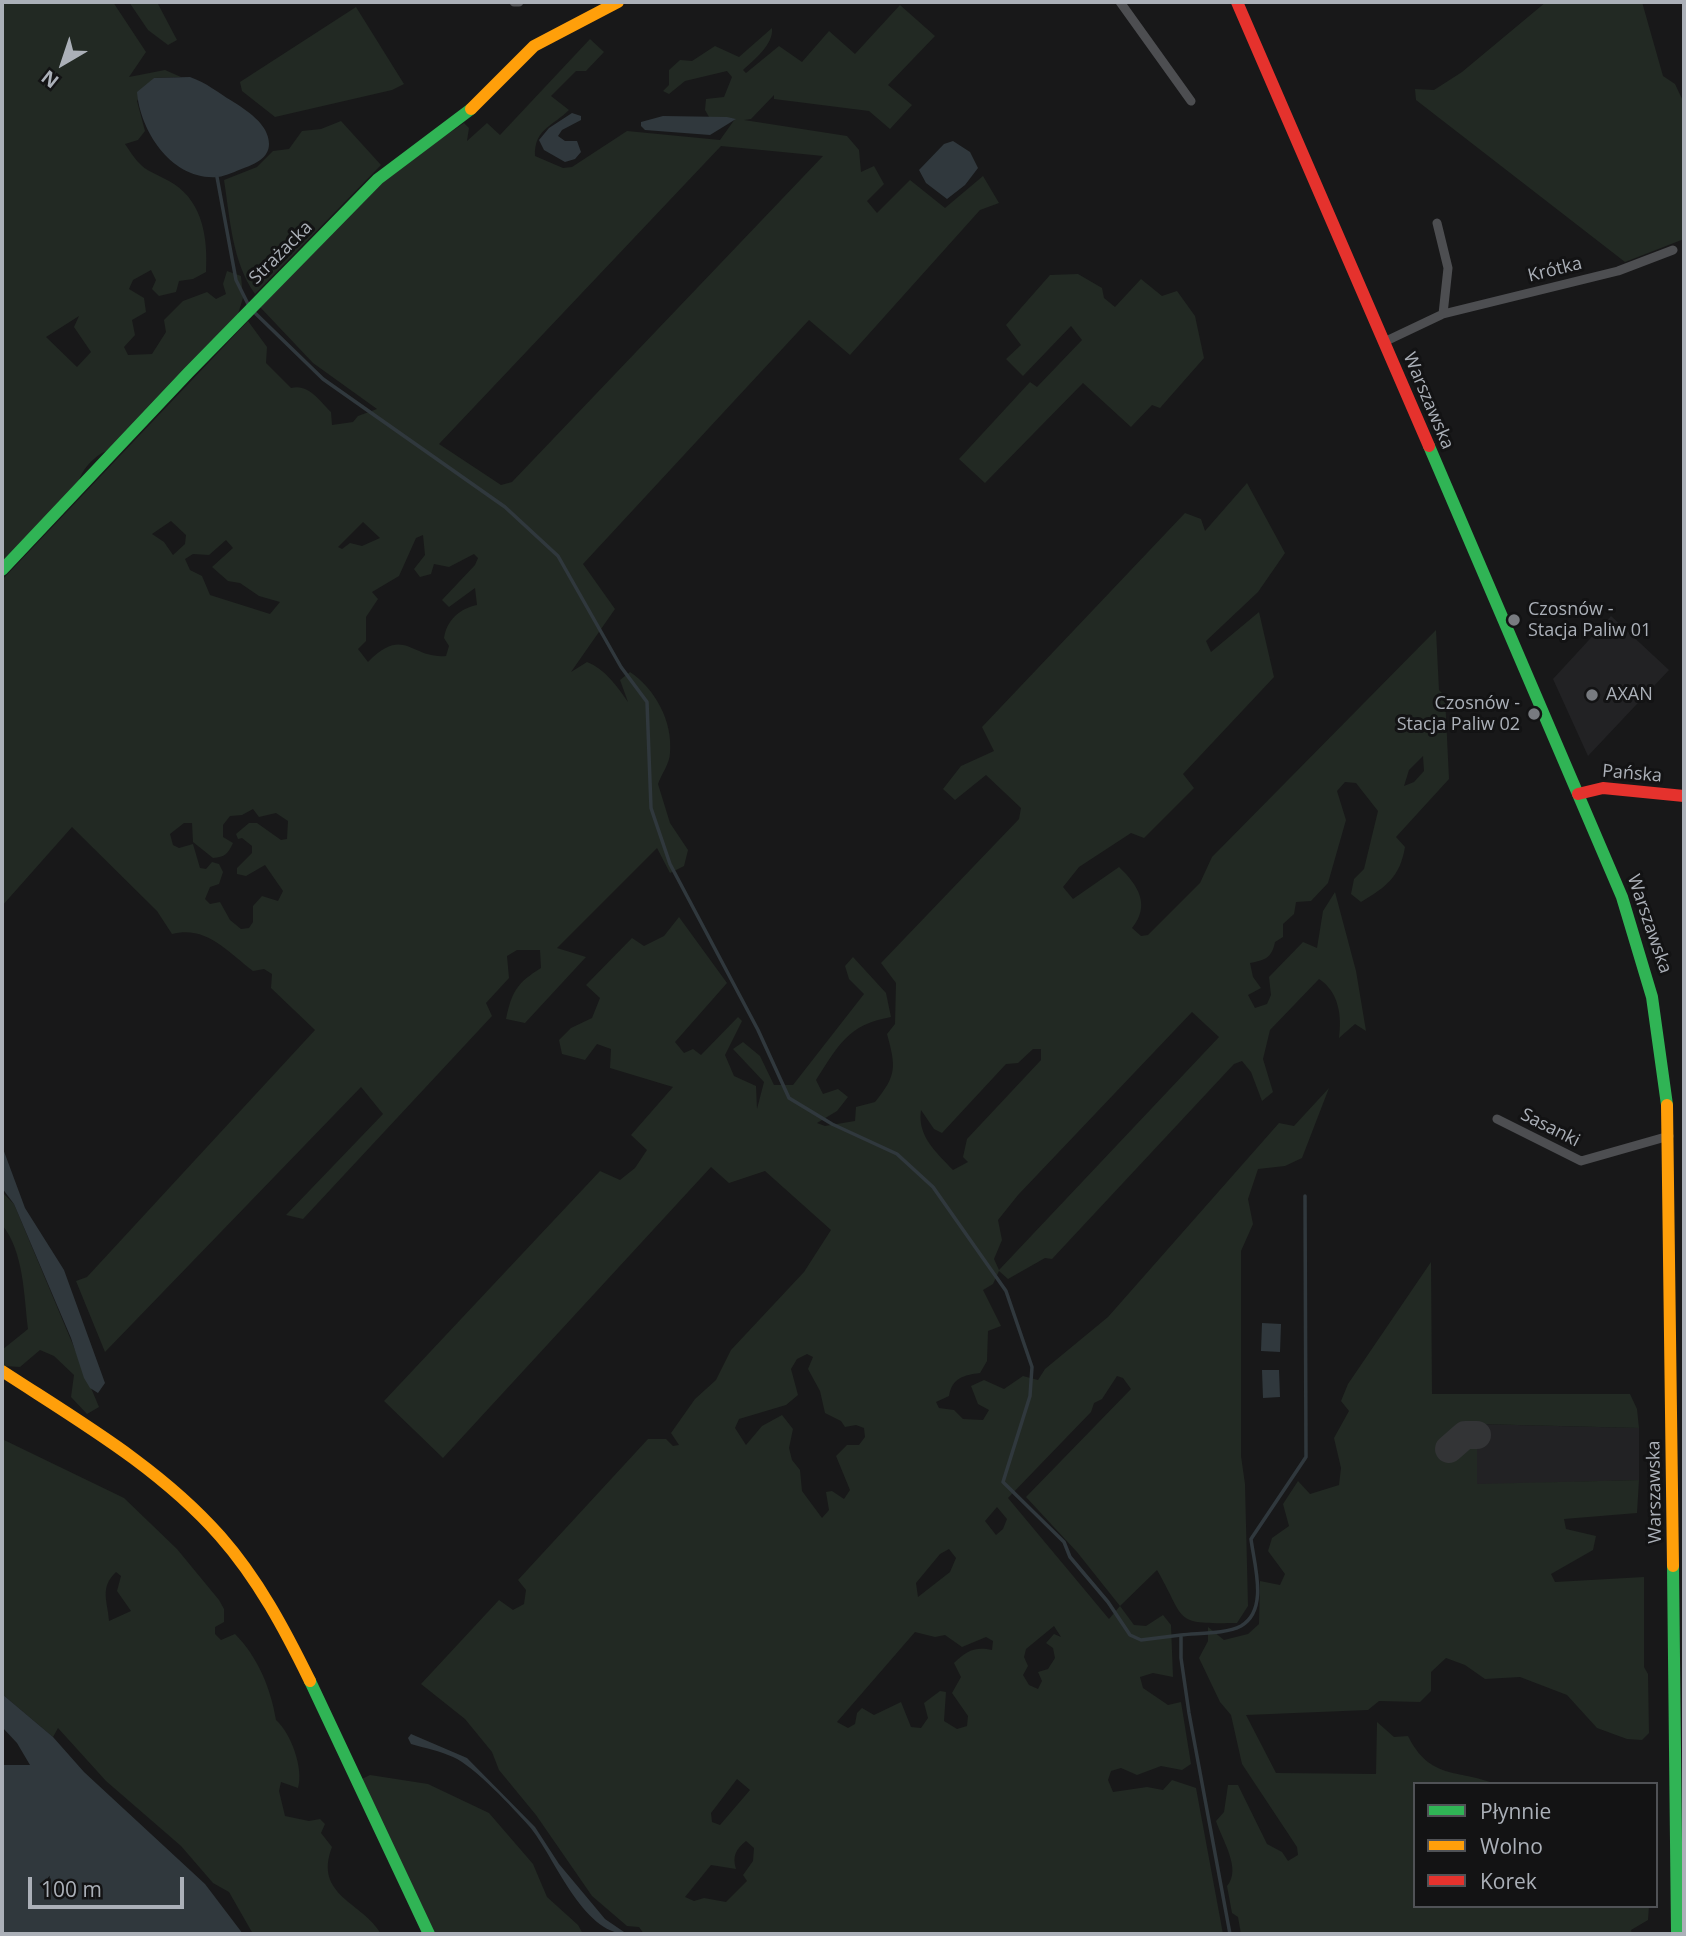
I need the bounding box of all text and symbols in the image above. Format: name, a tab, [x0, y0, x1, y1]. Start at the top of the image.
north arrow	[28, 28, 98, 98]
text: N	[36, 64, 64, 94]
street label: Strażacka	[245, 217, 317, 289]
street label: Krótka	[1526, 253, 1584, 287]
street label: Warszawska	[1398, 349, 1458, 453]
place label: Czosnów - Stacja Paliw 01	[1528, 599, 1651, 642]
marker: Czosnów - Stacja Paliw 01	[1506, 612, 1522, 628]
place label: AXAN	[1606, 684, 1653, 706]
marker: AXAN	[1584, 687, 1600, 703]
place label: Czosnów - Stacja Paliw 02	[1397, 693, 1520, 736]
marker: Czosnów - Stacja Paliw 02	[1526, 706, 1542, 722]
street label: Pańska	[1601, 761, 1663, 787]
street label: Warszawska	[1622, 872, 1676, 976]
street label: Sasanki	[1517, 1104, 1583, 1152]
street label: Warszawska	[1643, 1440, 1667, 1544]
legend	[1413, 1782, 1658, 1908]
text: Płynnie	[1480, 1797, 1551, 1825]
text: Wolno	[1480, 1832, 1543, 1860]
scale bar	[32, 1862, 187, 1906]
text: Korek	[1480, 1867, 1537, 1895]
text: 100 m	[41, 1875, 102, 1903]

